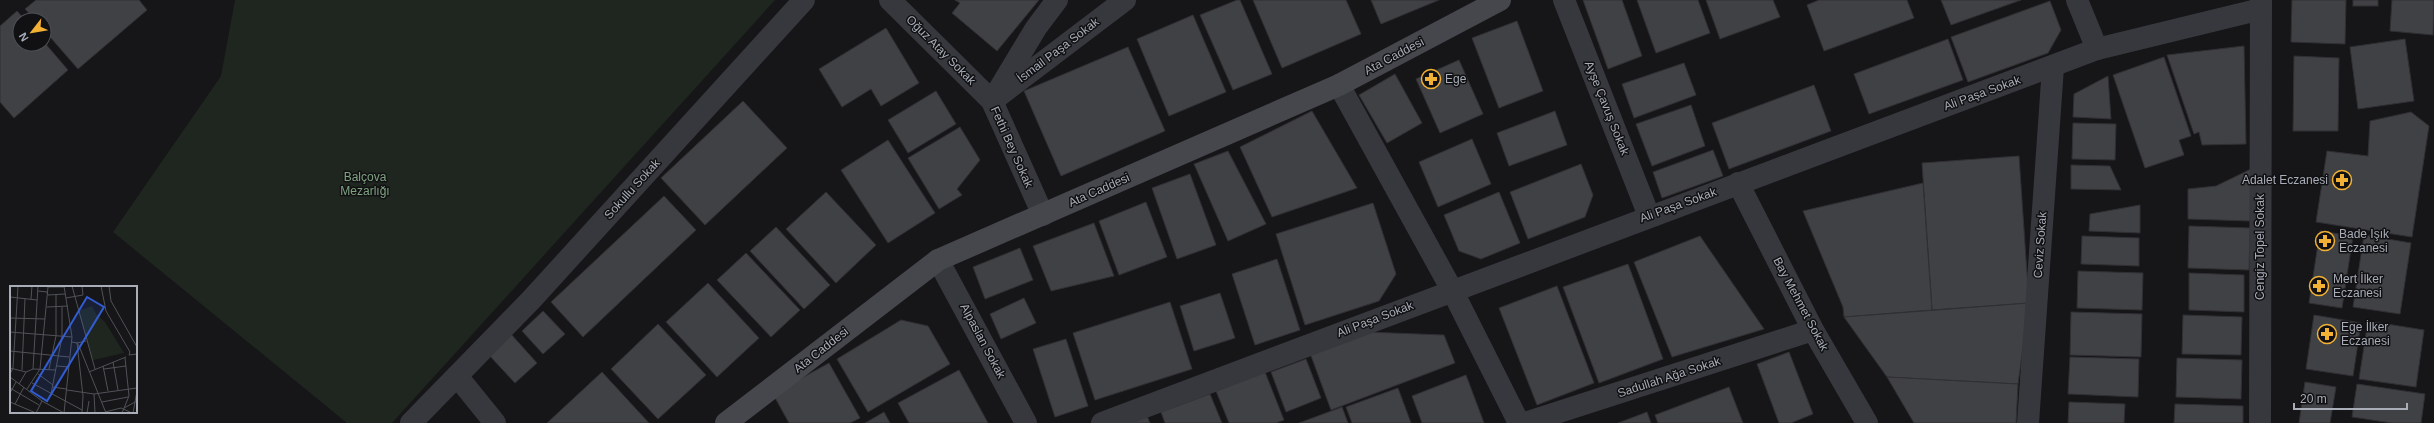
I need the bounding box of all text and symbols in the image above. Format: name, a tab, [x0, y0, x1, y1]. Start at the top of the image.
north arrow	[12, 12, 52, 52]
street label: Oğuz Atay Sokak	[904, 13, 979, 88]
street label: İsmail Paşa Sokak	[1014, 14, 1102, 85]
text: N	[16, 31, 31, 44]
street label: Ata Caddesi	[1362, 34, 1426, 78]
street label: Ayşe Çavuş Sokak	[1582, 59, 1633, 158]
pharmacy icon: Ege	[1420, 68, 1442, 90]
place label: Ege	[1445, 72, 1467, 86]
street label: Ali Paşa Sokak	[1942, 72, 2023, 113]
street label: Fethi Bey Sokak	[988, 104, 1037, 191]
street label: Sokullu Sokak	[601, 155, 663, 222]
pharmacy icon: Adalet Eczanesi	[2331, 169, 2353, 191]
park label: Balçova Mezarlığı	[340, 170, 390, 198]
street label: Ata Caddesi	[1066, 170, 1132, 210]
place label: Adalet Eczanesi	[2242, 173, 2328, 187]
street label: Ali Paşa Sokak	[1638, 184, 1719, 225]
street label: Cengiz Topel Sokak	[2253, 193, 2267, 300]
street label: Ceviz Sokak	[2031, 210, 2049, 279]
place label: Bade Işık Eczanesi	[2339, 227, 2390, 255]
pharmacy icon: Bade Işık Eczanesi	[2314, 230, 2336, 252]
street label: Bay Mehmet Sokak	[1770, 255, 1832, 354]
place label: Mert İlker Eczanesi	[2333, 272, 2383, 300]
pharmacy icon: Mert İlker Eczanesi	[2308, 275, 2330, 297]
inset map	[10, 286, 137, 413]
street label: Ali Paşa Sokak	[1335, 298, 1416, 340]
street label: Alpaslan Sokak	[957, 301, 1009, 382]
place label: Ege İlker Eczanesi	[2341, 320, 2390, 348]
pharmacy icon: Ege İlker Eczanesi	[2316, 323, 2338, 345]
street label: Ata Caddesi	[791, 324, 851, 376]
street label: Sadullah Ağa Sokak	[1616, 353, 1723, 400]
scale bar	[2294, 385, 2407, 411]
text: 20 m	[2300, 392, 2327, 406]

